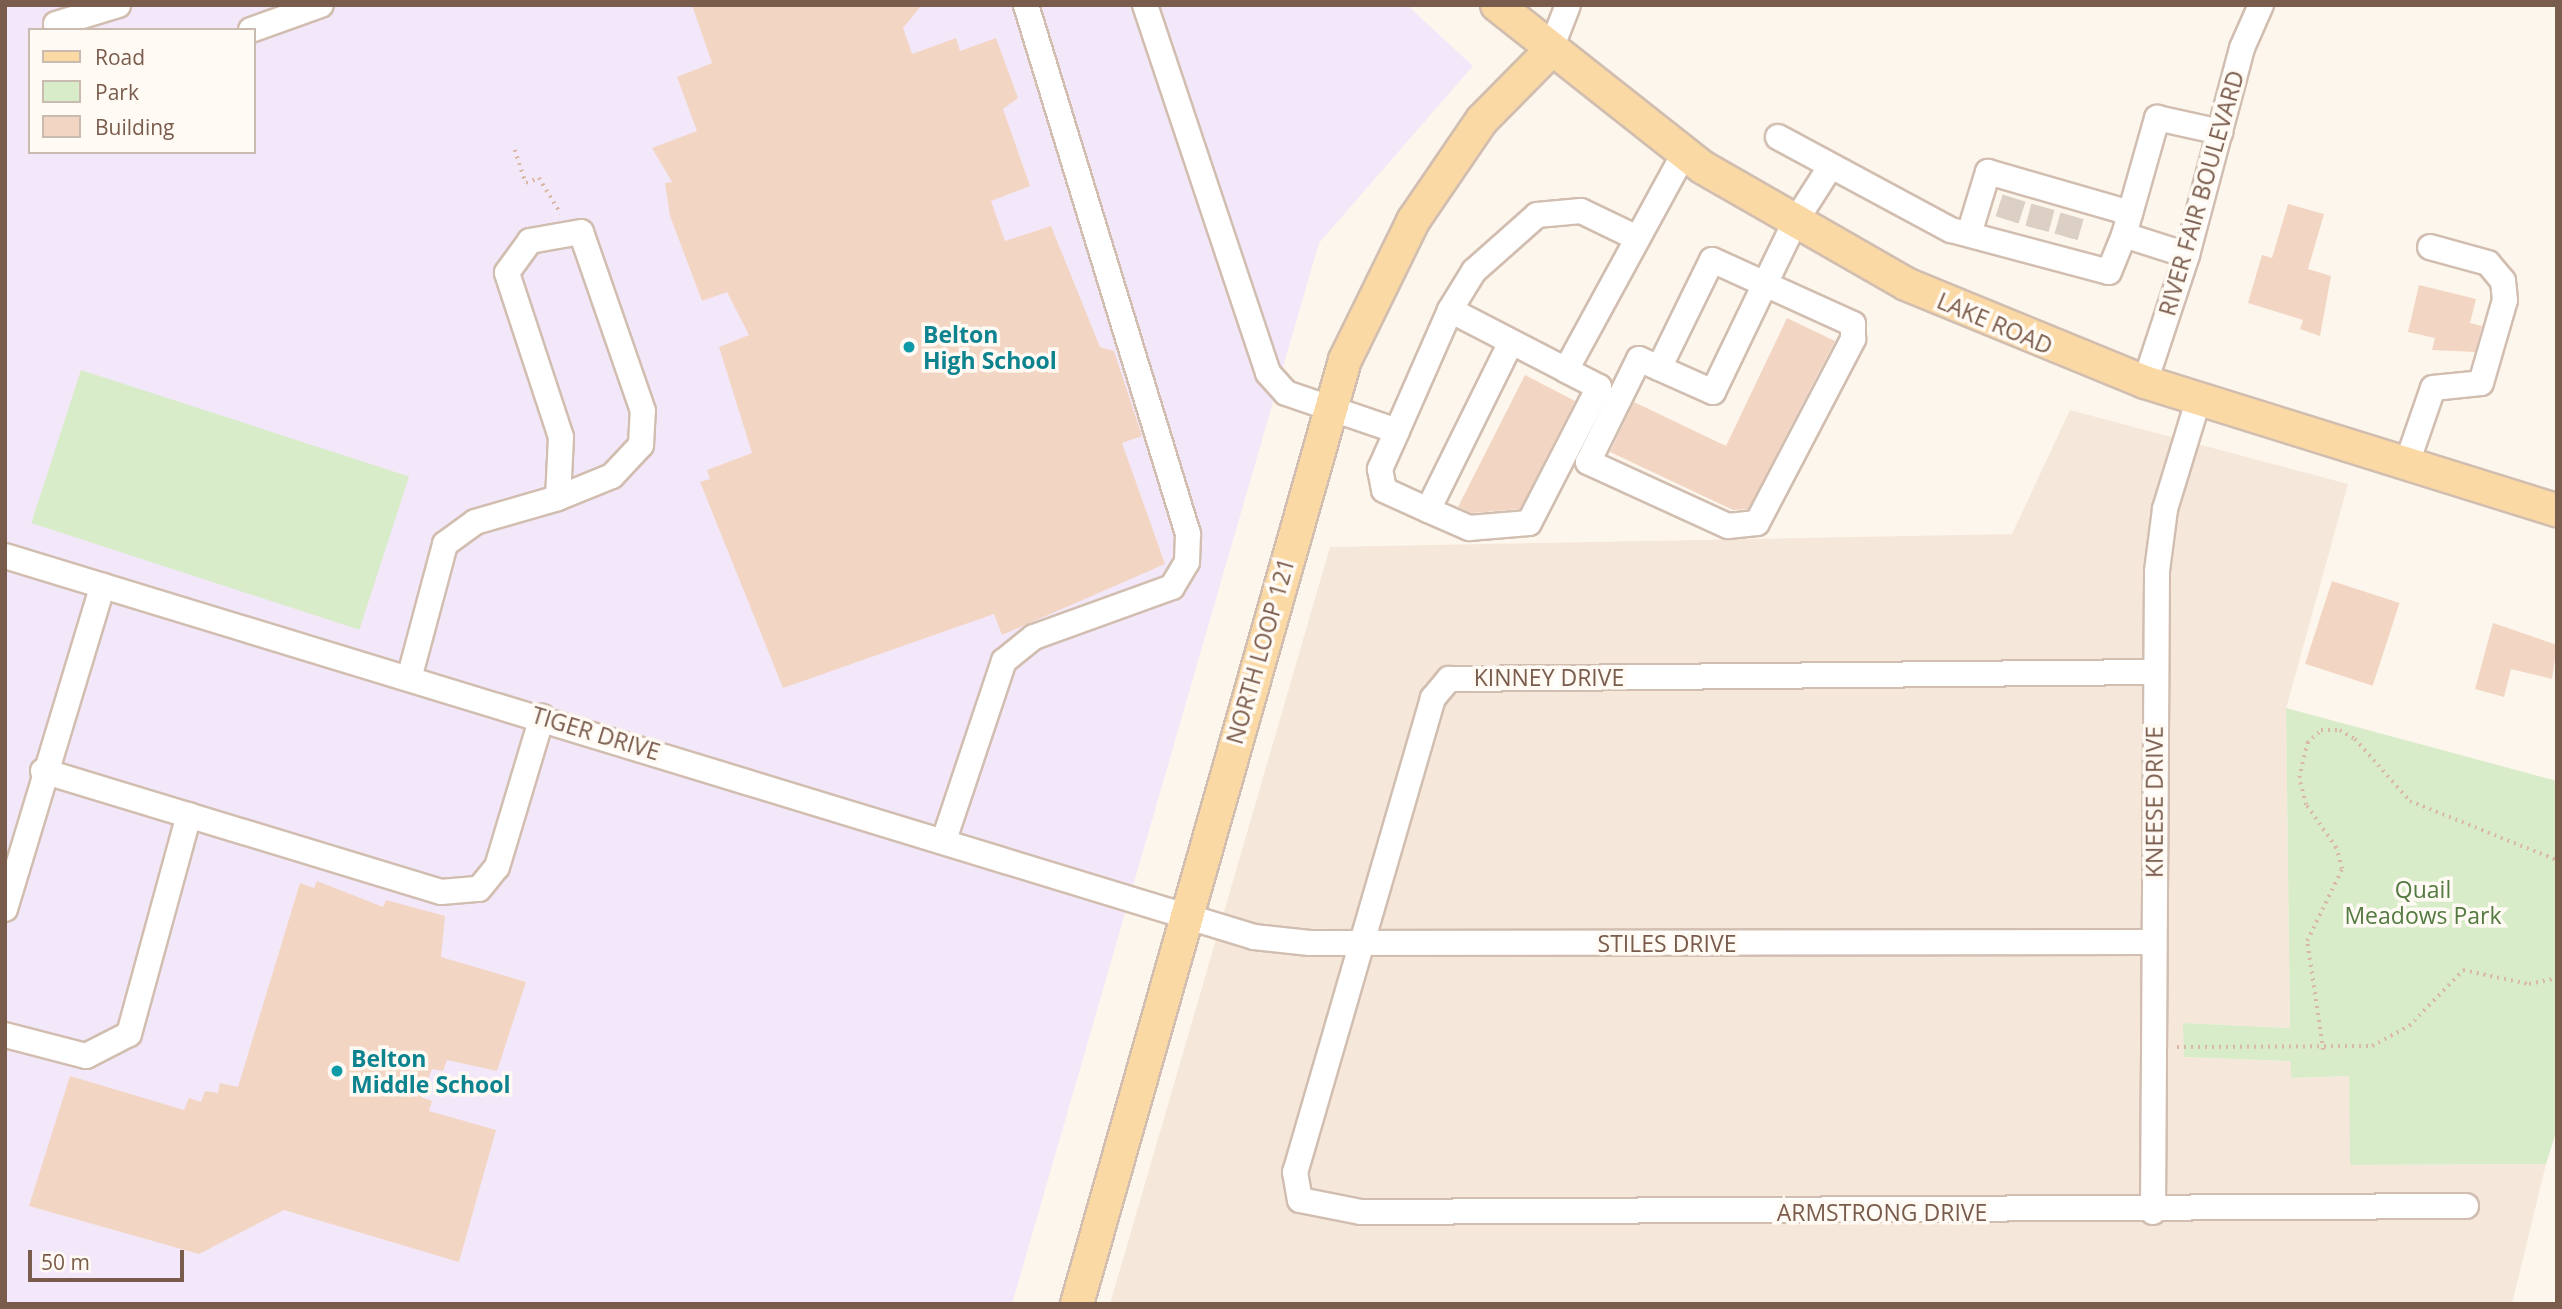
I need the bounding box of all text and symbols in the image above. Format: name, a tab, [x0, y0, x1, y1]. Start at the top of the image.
legend	[28, 28, 256, 154]
text: Road	[95, 43, 145, 71]
street label: RIVER FAIR BOULEVARD	[2153, 67, 2249, 319]
text: Park	[95, 78, 139, 106]
text: Building	[95, 113, 174, 141]
street label: LAKE ROAD	[1933, 286, 2057, 360]
place label: Belton High School	[923, 320, 1057, 374]
marker: Belton High School	[901, 339, 917, 355]
street label: NORTH LOOP 121	[1220, 555, 1300, 747]
street label: KINNEY DRIVE	[1474, 663, 1624, 691]
street label: TIGER DRIVE	[529, 700, 663, 766]
street label: KNEESE DRIVE	[2140, 726, 2168, 878]
park label: Quail Meadows Park	[2344, 875, 2502, 929]
street label: STILES DRIVE	[1598, 929, 1736, 957]
place label: Belton Middle School	[351, 1044, 511, 1098]
marker: Belton Middle School	[329, 1063, 345, 1079]
street label: ARMSTRONG DRIVE	[1777, 1198, 1987, 1226]
scale bar	[32, 1236, 187, 1280]
text: 50 m	[41, 1248, 90, 1276]

